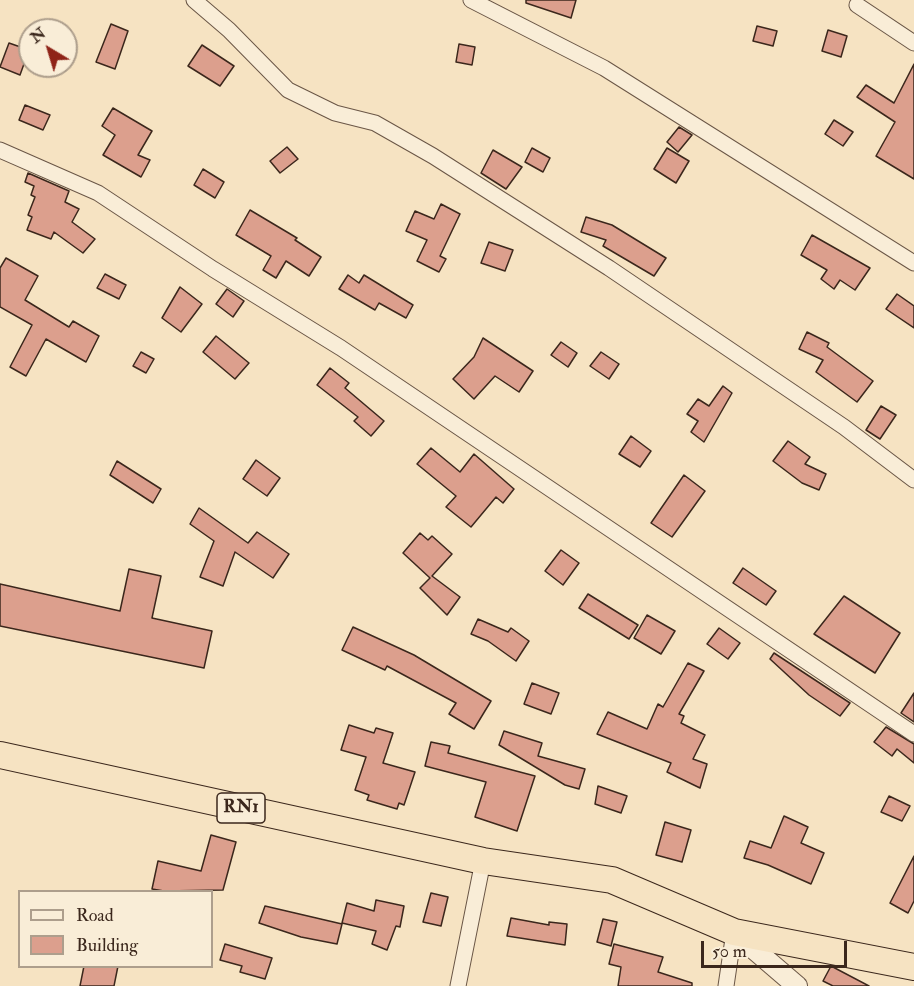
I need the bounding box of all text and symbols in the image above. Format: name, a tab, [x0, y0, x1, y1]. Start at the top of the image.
north arrow	[18, 18, 78, 78]
text: N	[26, 23, 50, 48]
road number: RN1	[217, 793, 265, 823]
legend	[18, 890, 213, 968]
text: Road	[76, 904, 114, 927]
scale bar	[704, 929, 850, 967]
text: Building	[76, 934, 138, 957]
text: 50 m	[712, 940, 747, 963]

